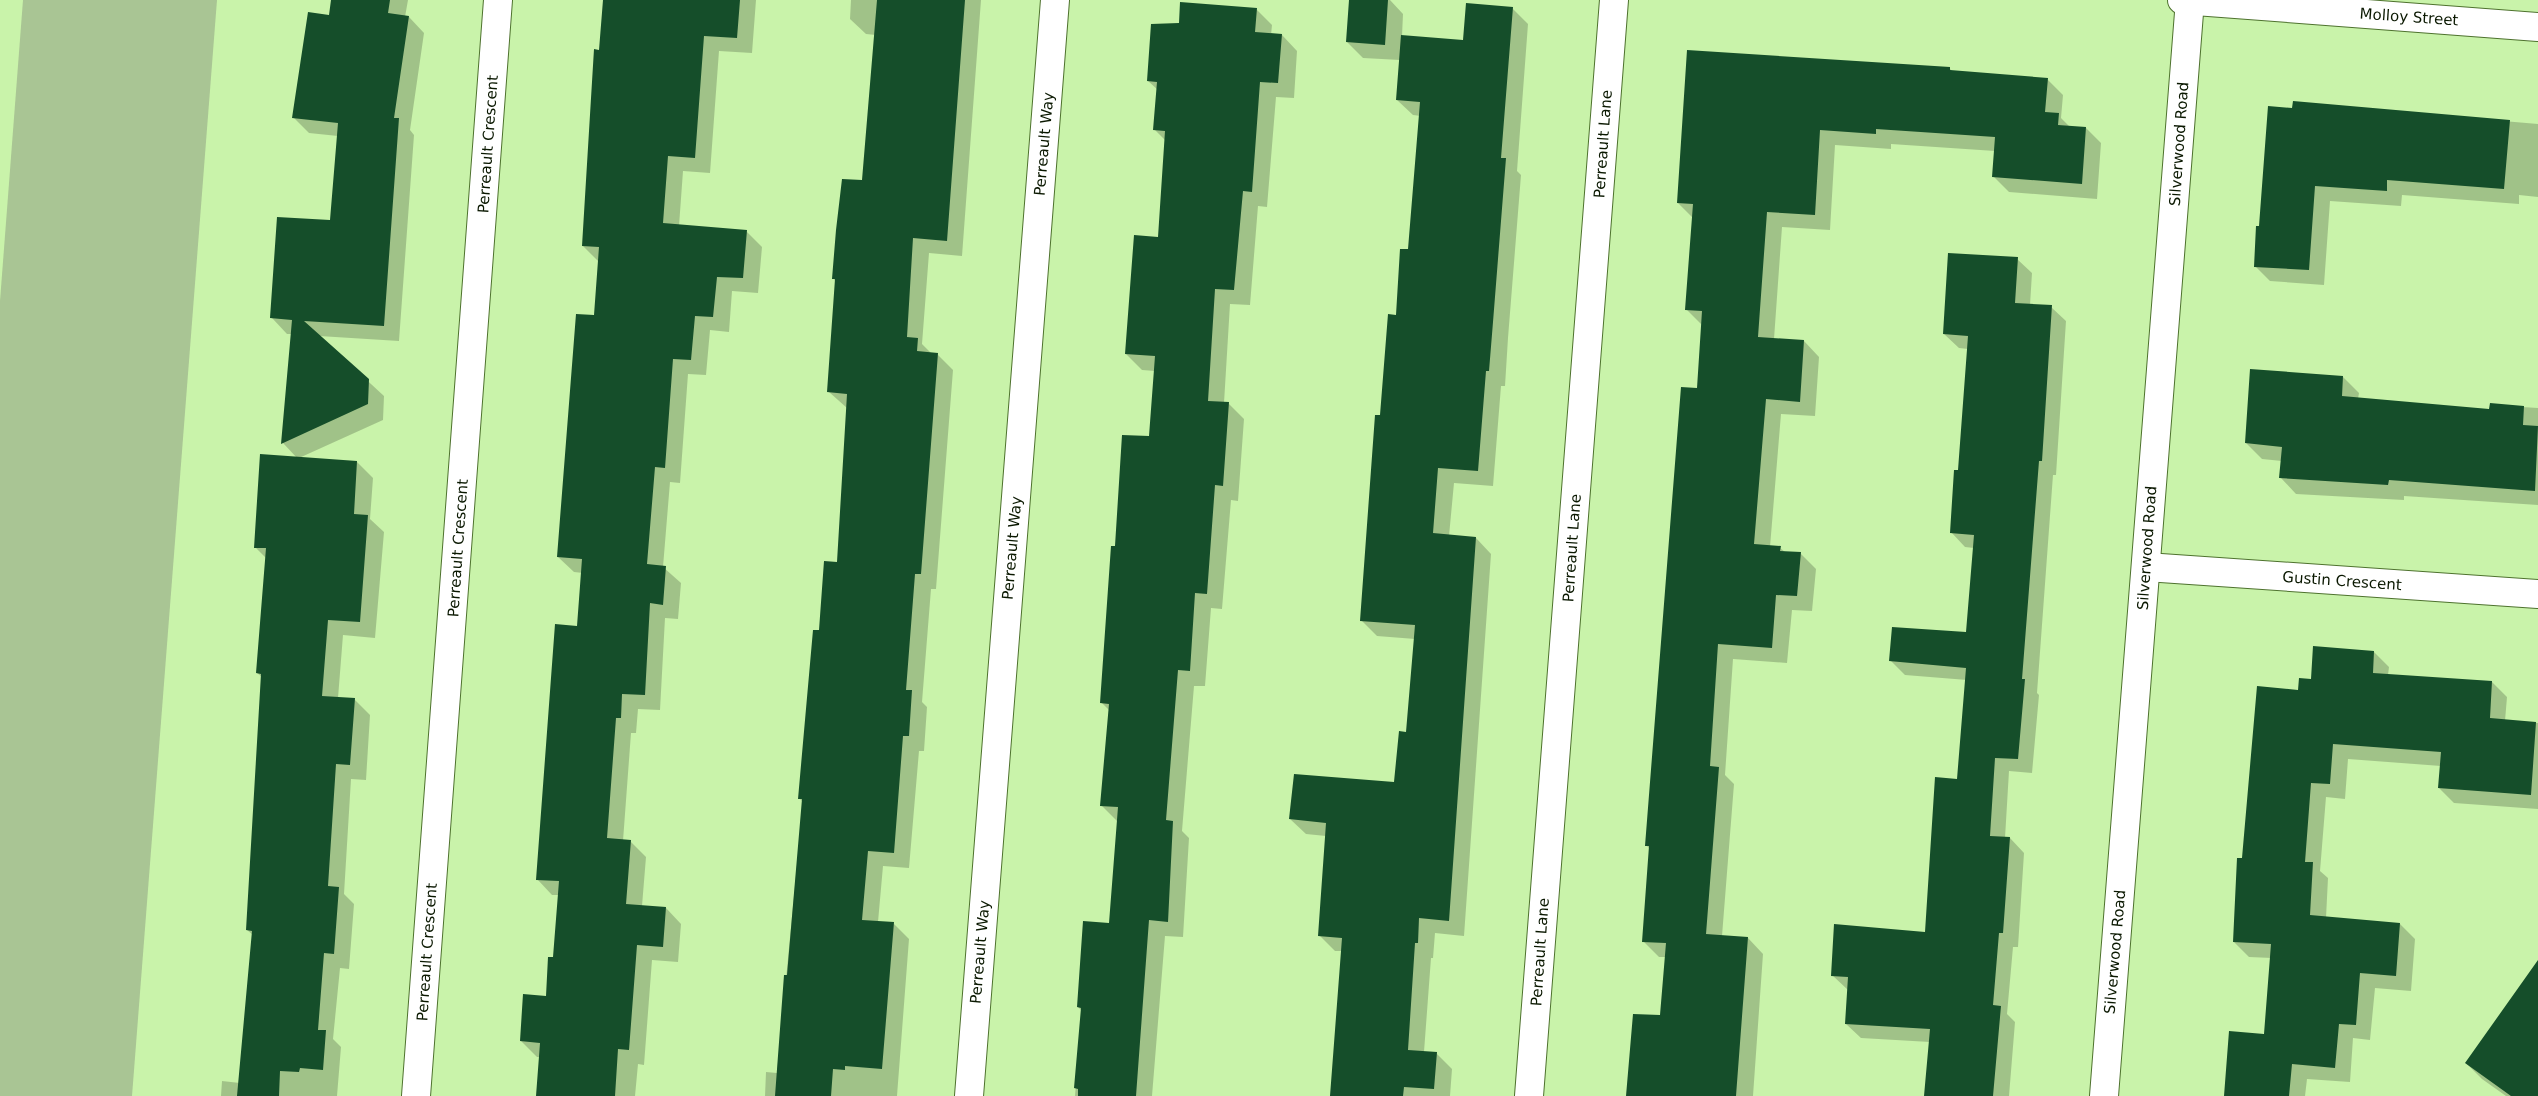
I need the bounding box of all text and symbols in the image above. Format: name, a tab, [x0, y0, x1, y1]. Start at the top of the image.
street label: Molloy Street	[2359, 5, 2459, 29]
street label: Perreault Crescent	[474, 74, 502, 214]
street label: Silverwood Road	[2166, 81, 2192, 207]
street label: Perreault Lane	[1590, 89, 1616, 199]
street label: Perreault Way	[1030, 91, 1058, 197]
street label: Perreault Crescent	[444, 478, 472, 618]
street label: Silverwood Road	[2134, 485, 2160, 611]
street label: Perreault Lane	[1559, 493, 1585, 603]
street label: Perreault Way	[998, 495, 1026, 601]
street label: Gustin Crescent	[2282, 568, 2402, 594]
street label: Perreault Crescent	[413, 882, 441, 1022]
street label: Silverwood Road	[2101, 889, 2129, 1015]
street label: Perreault Lane	[1527, 897, 1553, 1007]
street label: Perreault Way	[966, 899, 994, 1005]

